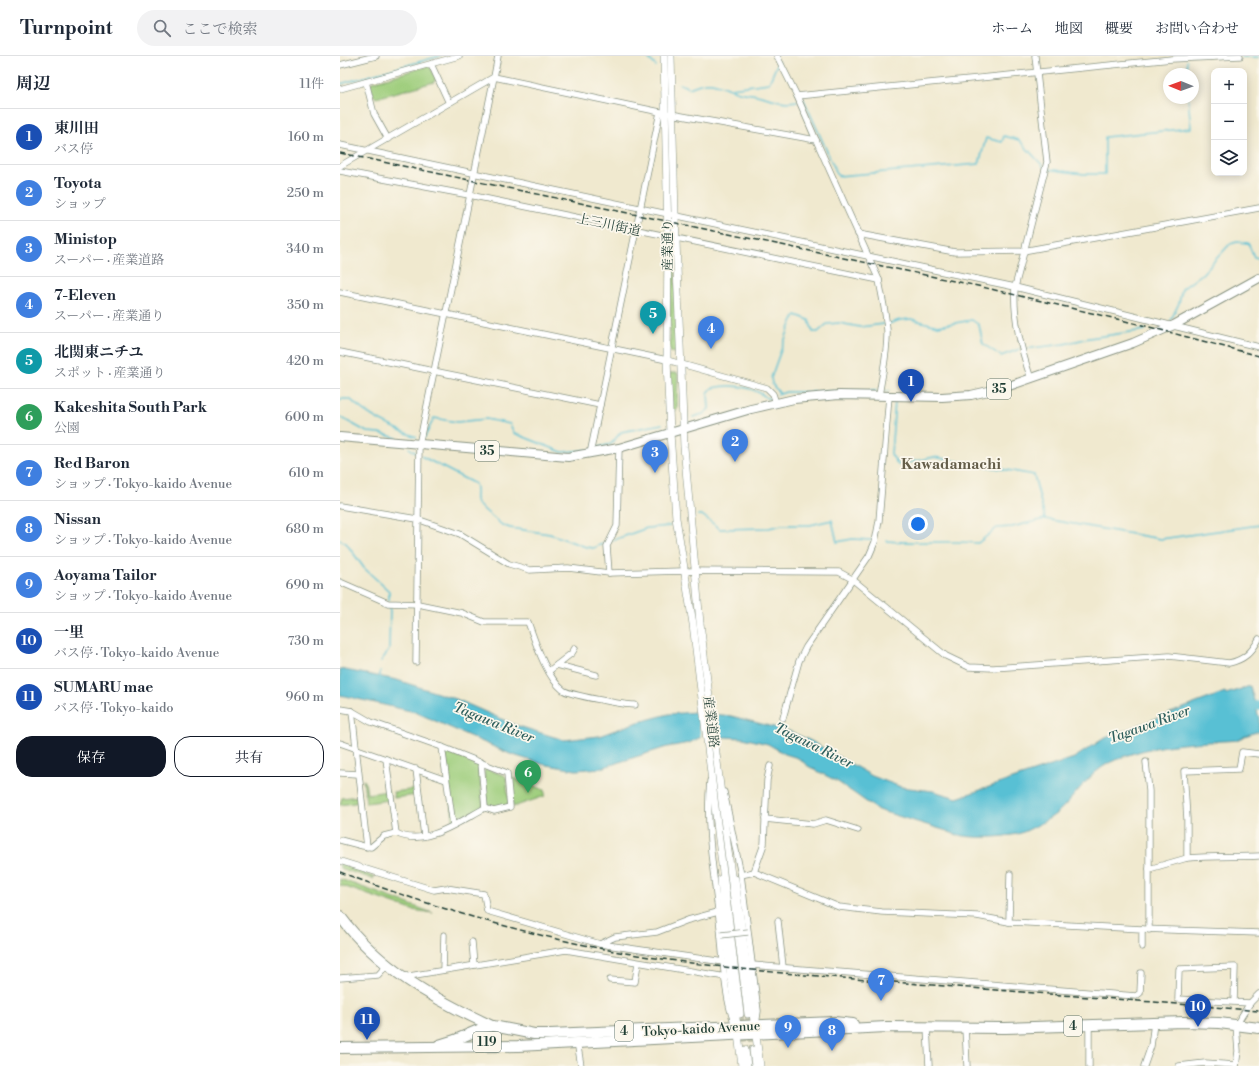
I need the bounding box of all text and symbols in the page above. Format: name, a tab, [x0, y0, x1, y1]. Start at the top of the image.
search box	[137, 10, 417, 46]
text: Turnpoint	[20, 16, 113, 40]
icon: search	[151, 17, 173, 39]
text: ここで検索	[183, 20, 258, 39]
text: ホーム	[991, 20, 1033, 38]
text: 地図	[1055, 20, 1083, 38]
text: 概要	[1105, 20, 1133, 38]
text: お問い合わせ	[1155, 20, 1239, 38]
north arrow	[1163, 68, 1199, 104]
map controls	[1211, 68, 1247, 176]
button: +	[1211, 68, 1247, 104]
text: 周辺	[16, 73, 50, 95]
text: 11件	[299, 76, 324, 92]
button: −	[1211, 104, 1247, 140]
text: 東川田	[54, 119, 99, 138]
text: 1	[26, 129, 32, 145]
text: 160 m	[288, 129, 324, 145]
button: layers	[1211, 140, 1247, 176]
text: バス停	[54, 141, 93, 157]
text: Toyota	[54, 174, 102, 193]
text: 2	[25, 185, 33, 201]
text: 250 m	[287, 185, 324, 201]
text: ショップ	[54, 196, 106, 212]
street label: 上三川街道	[575, 210, 642, 240]
street label: 産業通り	[660, 219, 676, 271]
text: Ministop	[54, 230, 117, 249]
text: 3	[25, 241, 33, 257]
text: 340 m	[286, 241, 324, 257]
text: スーパー · 産業道路	[54, 252, 164, 268]
text: 7-Eleven	[54, 286, 116, 305]
text: 4	[25, 297, 33, 313]
text: 350 m	[287, 297, 324, 313]
pin: 5	[640, 301, 666, 334]
text: スーパー · 産業通り	[54, 308, 164, 324]
pin: 4	[698, 316, 724, 349]
text: 北関東ニチユ	[54, 343, 143, 362]
text: 5	[25, 353, 33, 369]
text: 420 m	[286, 353, 324, 369]
text: スポット · 産業通り	[54, 365, 166, 381]
pin: 1	[898, 369, 924, 402]
road number: 35	[987, 379, 1011, 399]
text: Kakeshita South Park	[54, 398, 207, 417]
text: 6	[25, 409, 33, 425]
text: 600 m	[285, 409, 324, 425]
text: 公園	[54, 420, 80, 436]
pin: 2	[722, 429, 748, 462]
pin: 3	[642, 440, 668, 473]
road number: 35	[475, 441, 499, 461]
text: Red Baron	[54, 454, 130, 473]
district label: Kawadamachi	[901, 455, 1001, 474]
text: 7	[25, 465, 33, 481]
text: 610 m	[289, 465, 324, 481]
text: ショップ · Tokyo-kaido Avenue	[54, 476, 232, 492]
text: Nissan	[54, 510, 101, 529]
your location	[908, 514, 928, 534]
text: 8	[25, 521, 33, 537]
text: 680 m	[285, 521, 324, 537]
text: ショップ · Tokyo-kaido Avenue	[54, 532, 232, 548]
text: Aoyama Tailor	[54, 566, 157, 585]
text: 9	[25, 577, 33, 593]
text: 690 m	[286, 577, 324, 593]
text: ショップ · Tokyo-kaido Avenue	[54, 588, 232, 604]
text: 一里	[54, 623, 84, 642]
text: 10	[21, 633, 37, 649]
text: 730 m	[288, 633, 324, 649]
text: バス停 · Tokyo-kaido Avenue	[54, 645, 219, 661]
text: SUMARU mae	[54, 678, 153, 697]
text: 11	[23, 689, 35, 705]
text: 960 m	[286, 689, 324, 705]
street label: 産業道路	[700, 695, 722, 749]
water label: Tagawa River	[451, 699, 538, 748]
text: バス停 · Tokyo-kaido	[54, 700, 174, 716]
water label: Tagawa River	[1106, 701, 1194, 748]
water label: Tagawa River	[771, 719, 857, 773]
button: 保存	[16, 736, 166, 777]
button: 共有	[174, 736, 324, 777]
pin: 6	[515, 760, 541, 793]
pin: 7	[868, 968, 894, 1001]
pin: 10	[1185, 994, 1211, 1027]
pin: 11	[354, 1007, 380, 1040]
pin: 9	[775, 1015, 801, 1048]
road number: 4	[1064, 1016, 1082, 1036]
street label: Tokyo-kaido Avenue	[641, 1018, 761, 1040]
pin: 8	[819, 1018, 845, 1051]
road number: 4	[615, 1021, 633, 1041]
road number: 119	[473, 1032, 501, 1052]

